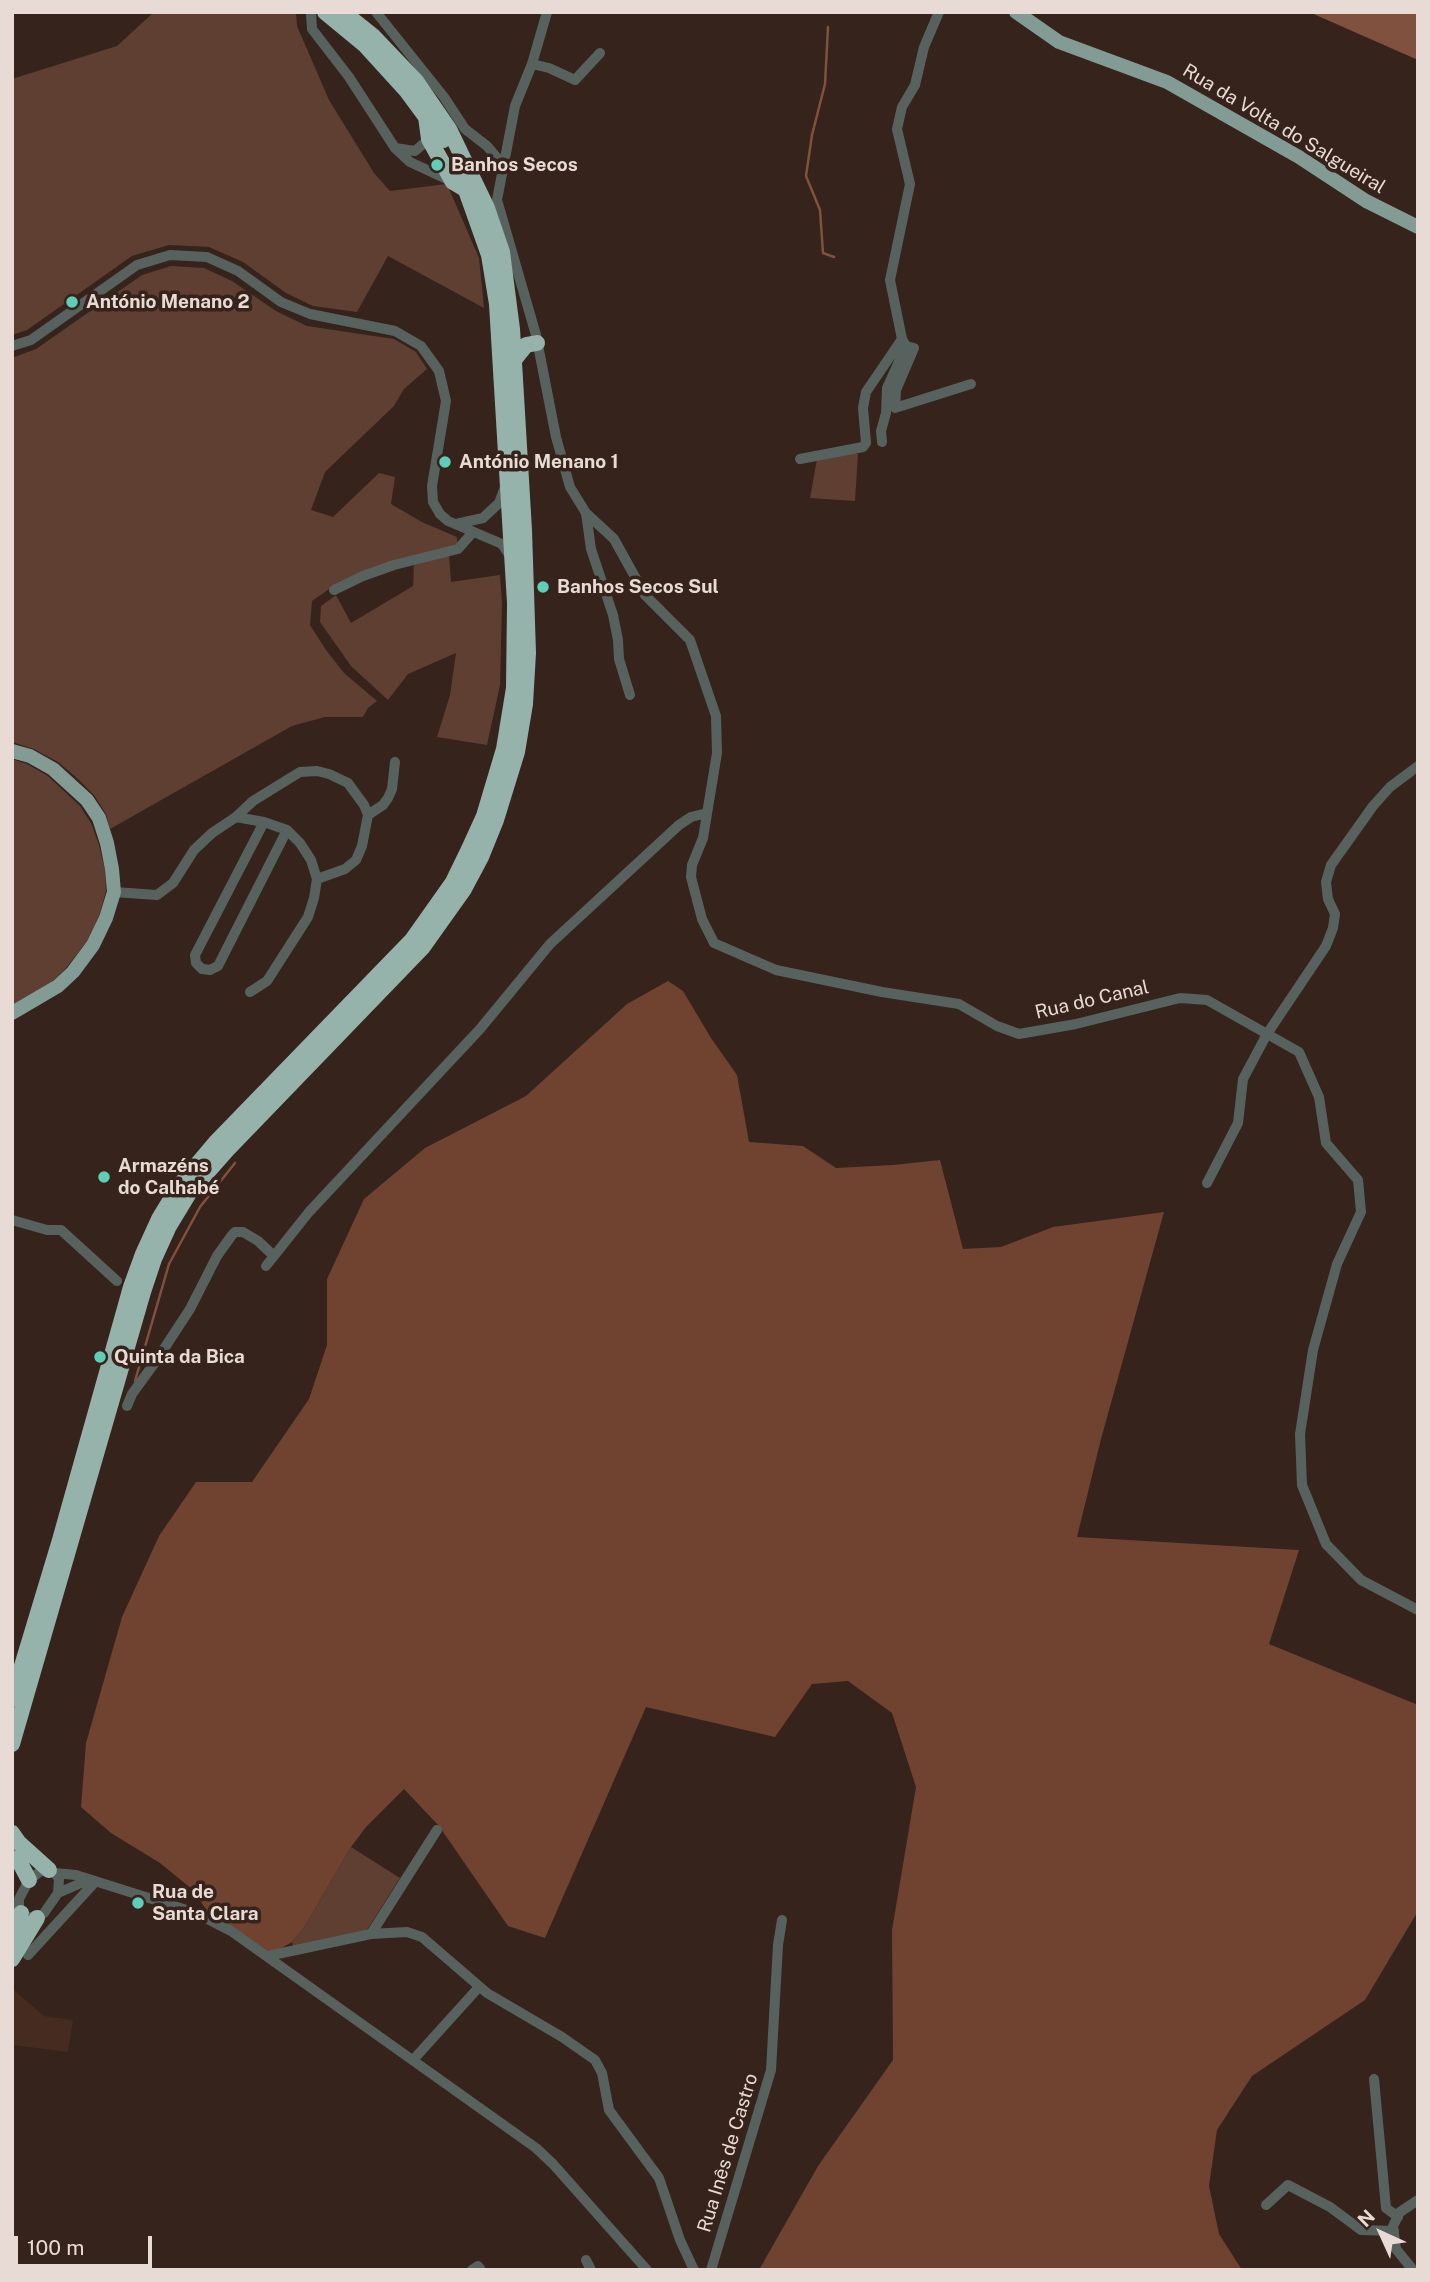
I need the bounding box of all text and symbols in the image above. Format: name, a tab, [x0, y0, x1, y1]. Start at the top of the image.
street label: Rua da Volta do Salgueiral	[1178, 59, 1390, 199]
place label: Banhos Secos	[451, 154, 578, 176]
marker: Banhos Secos	[429, 157, 445, 173]
place label: António Menano 2	[86, 291, 249, 313]
marker: António Menano 2	[64, 294, 80, 310]
place label: António Menano 1	[459, 451, 619, 473]
marker: António Menano 1	[437, 454, 453, 470]
place label: Banhos Secos Sul	[557, 576, 719, 598]
marker: Banhos Secos Sul	[535, 579, 551, 595]
street label: Rua do Canal	[1033, 976, 1151, 1024]
place label: Armazéns do Calhabé	[118, 1155, 220, 1199]
marker: Armazéns do Calhabé	[96, 1169, 112, 1185]
place label: Quinta da Bica	[114, 1346, 245, 1368]
marker: Quinta da Bica	[92, 1349, 108, 1365]
place label: Rua de Santa Clara	[152, 1881, 259, 1925]
marker: Rua de Santa Clara	[130, 1895, 146, 1911]
street label: Rua Inês de Castro	[693, 2071, 763, 2235]
north arrow	[1346, 2198, 1416, 2268]
text: N	[1353, 2205, 1379, 2231]
scale bar	[18, 2222, 156, 2266]
text: 100 m	[27, 2235, 84, 2260]

